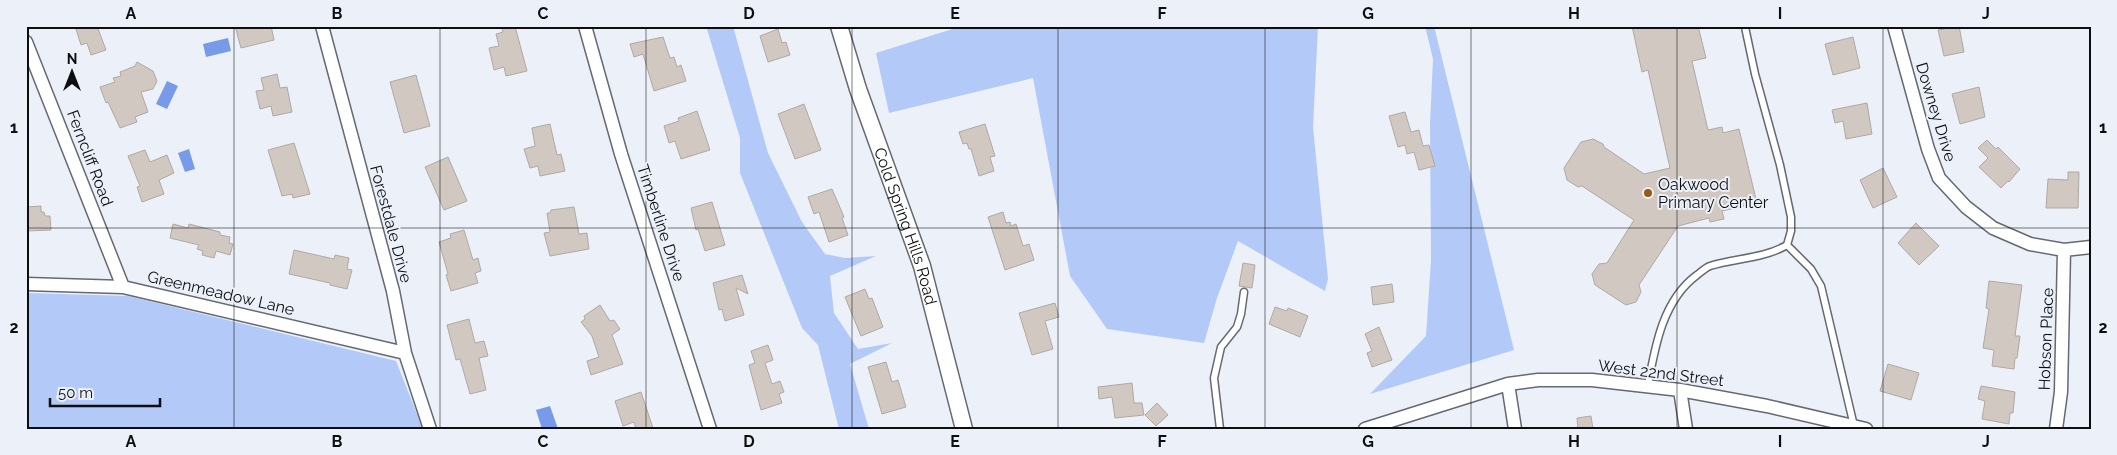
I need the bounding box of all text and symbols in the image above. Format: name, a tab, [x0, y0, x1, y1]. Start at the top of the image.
text: A	[126, 4, 137, 23]
text: B	[332, 4, 343, 23]
text: C	[538, 4, 549, 23]
text: D	[743, 4, 755, 23]
text: E	[950, 4, 960, 23]
text: F	[1157, 4, 1167, 23]
text: G	[1362, 4, 1374, 23]
text: H	[1568, 4, 1580, 23]
text: I	[1778, 4, 1782, 23]
text: J	[1982, 4, 1990, 23]
north arrow	[48, 48, 98, 98]
text: N	[67, 51, 77, 67]
street label: Downey Drive	[1912, 60, 1960, 164]
street label: Ferncliff Road	[63, 107, 117, 209]
text: 1	[10, 118, 18, 137]
text: 1	[2099, 118, 2107, 137]
street label: Cold Spring Hills Road	[870, 145, 941, 307]
street label: Timberline Drive	[633, 162, 689, 284]
street label: Forestdale Drive	[366, 163, 416, 285]
place label: Oakwood Primary Center	[1658, 175, 1769, 212]
marker: Oakwood Primary Center	[1642, 187, 1654, 199]
street label: Greenmeadow Lane	[146, 267, 296, 319]
street label: Hobson Place	[2035, 287, 2057, 391]
text: 2	[9, 318, 19, 337]
text: 2	[2098, 318, 2108, 337]
street label: West 22nd Street	[1597, 356, 1726, 390]
scale bar	[50, 375, 160, 407]
text: 50 m	[58, 384, 93, 402]
text: A	[126, 432, 137, 451]
text: B	[332, 432, 343, 451]
text: C	[538, 432, 549, 451]
text: D	[743, 432, 755, 451]
text: E	[950, 432, 960, 451]
text: F	[1157, 432, 1167, 451]
text: G	[1362, 432, 1374, 451]
text: H	[1568, 432, 1580, 451]
text: I	[1778, 432, 1782, 451]
text: J	[1982, 432, 1990, 451]

